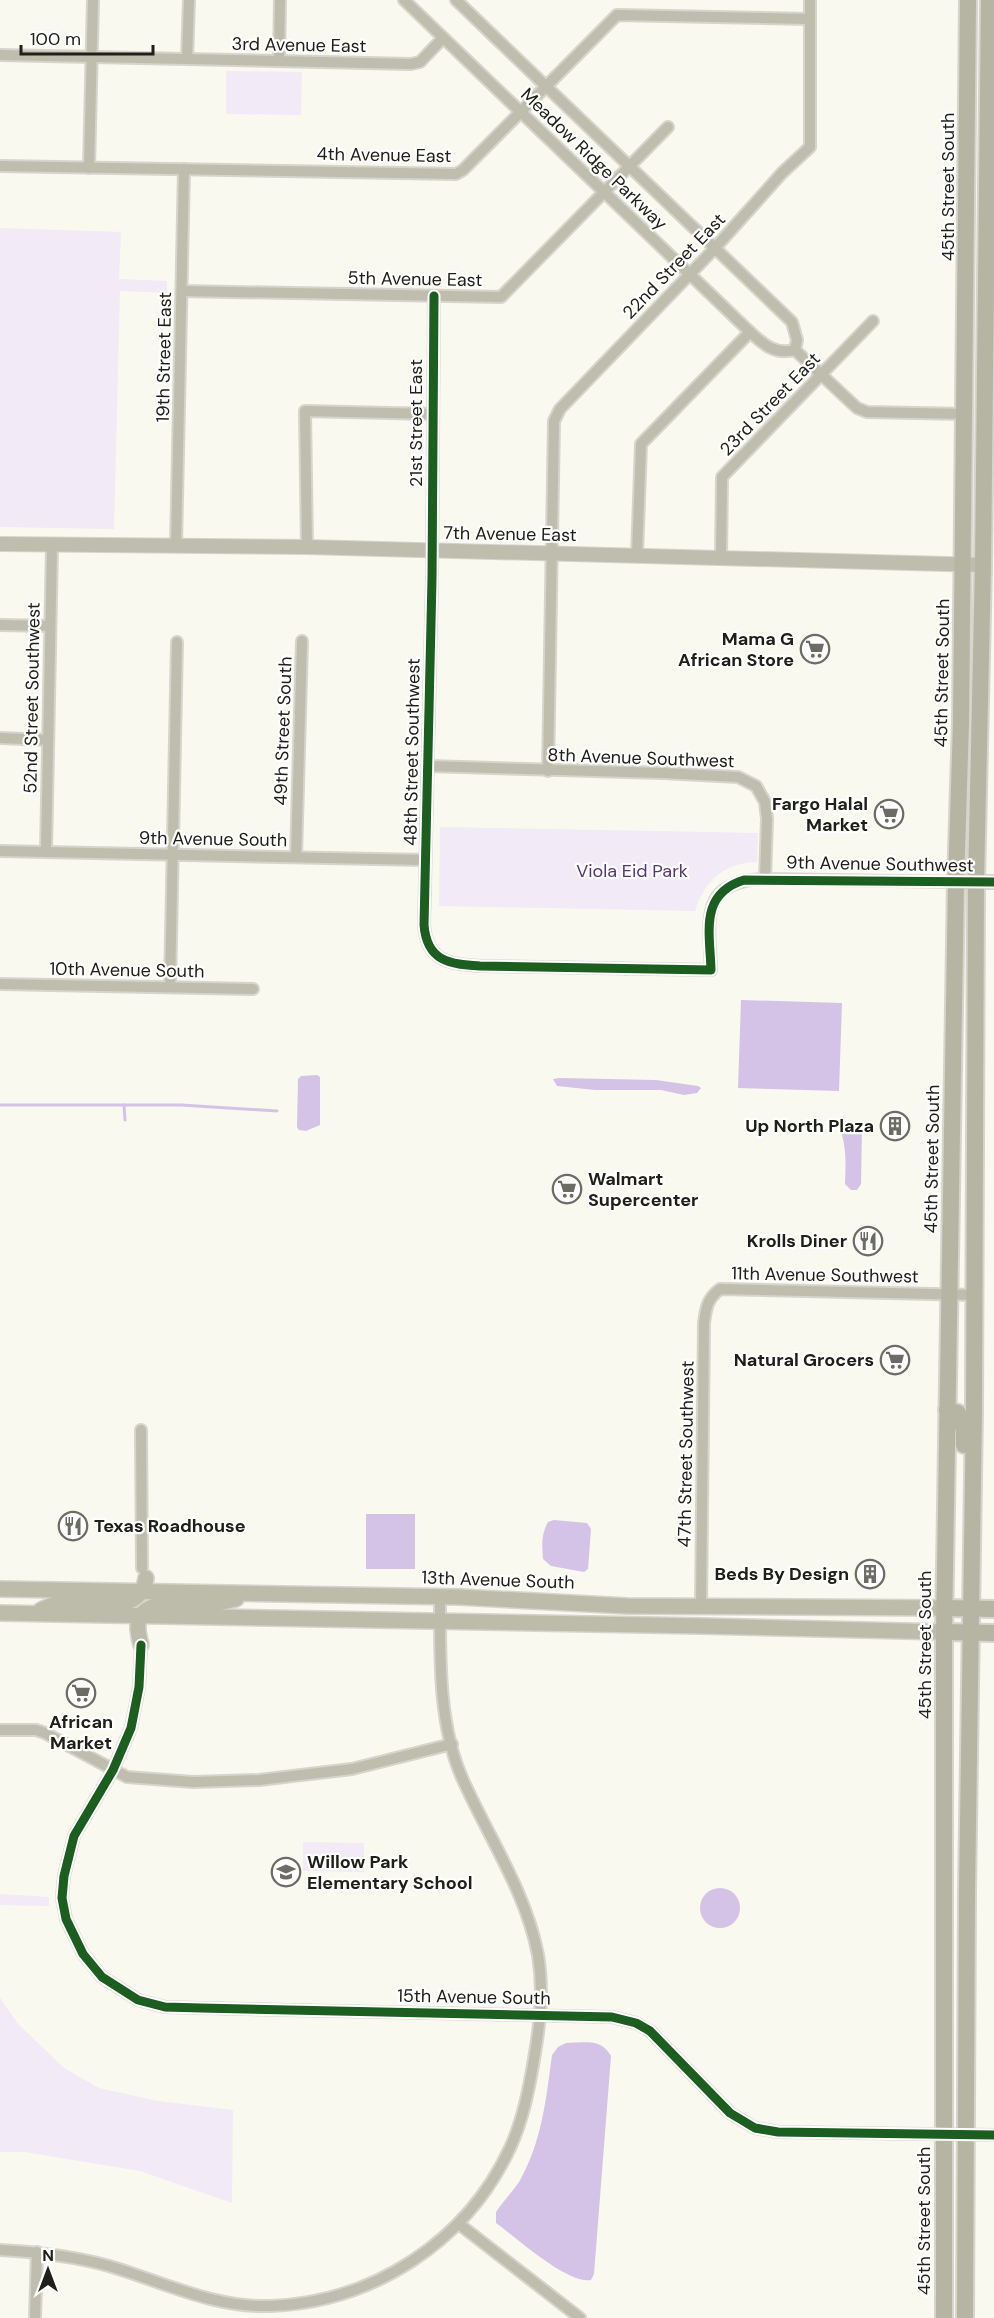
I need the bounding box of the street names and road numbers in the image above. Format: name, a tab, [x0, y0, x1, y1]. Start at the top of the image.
street label: 3rd Avenue East	[231, 32, 367, 58]
street label: Meadow Ridge Parkway	[516, 83, 672, 235]
street label: 45th Street South	[936, 113, 960, 261]
street label: 4th Avenue East	[316, 142, 452, 168]
street label: 22nd Street East	[617, 208, 731, 324]
street label: 5th Avenue East	[347, 266, 483, 292]
street label: 19th Street East	[151, 292, 177, 422]
street label: 23rd Street East	[715, 347, 825, 461]
street label: 21st Street East	[404, 359, 428, 487]
street label: 7th Avenue East	[443, 521, 577, 547]
street label: 45th Street South	[929, 598, 955, 748]
street label: 52nd Street Southwest	[18, 602, 46, 794]
street label: 49th Street South	[268, 656, 298, 806]
street label: 48th Street Southwest	[398, 658, 426, 846]
street label: 8th Avenue Southwest	[547, 743, 735, 773]
street label: 9th Avenue South	[139, 826, 287, 852]
street label: 9th Avenue Southwest	[786, 850, 974, 878]
street label: 10th Avenue South	[49, 957, 205, 983]
street label: 45th Street South	[919, 1084, 945, 1234]
street label: 11th Avenue Southwest	[731, 1261, 919, 1289]
street label: 47th Street Southwest	[672, 1360, 700, 1548]
street label: 13th Avenue South	[421, 1565, 575, 1595]
street label: 45th Street South	[913, 1571, 937, 1719]
street label: 15th Avenue South	[397, 1984, 551, 2010]
street label: 45th Street South	[912, 2147, 936, 2295]

